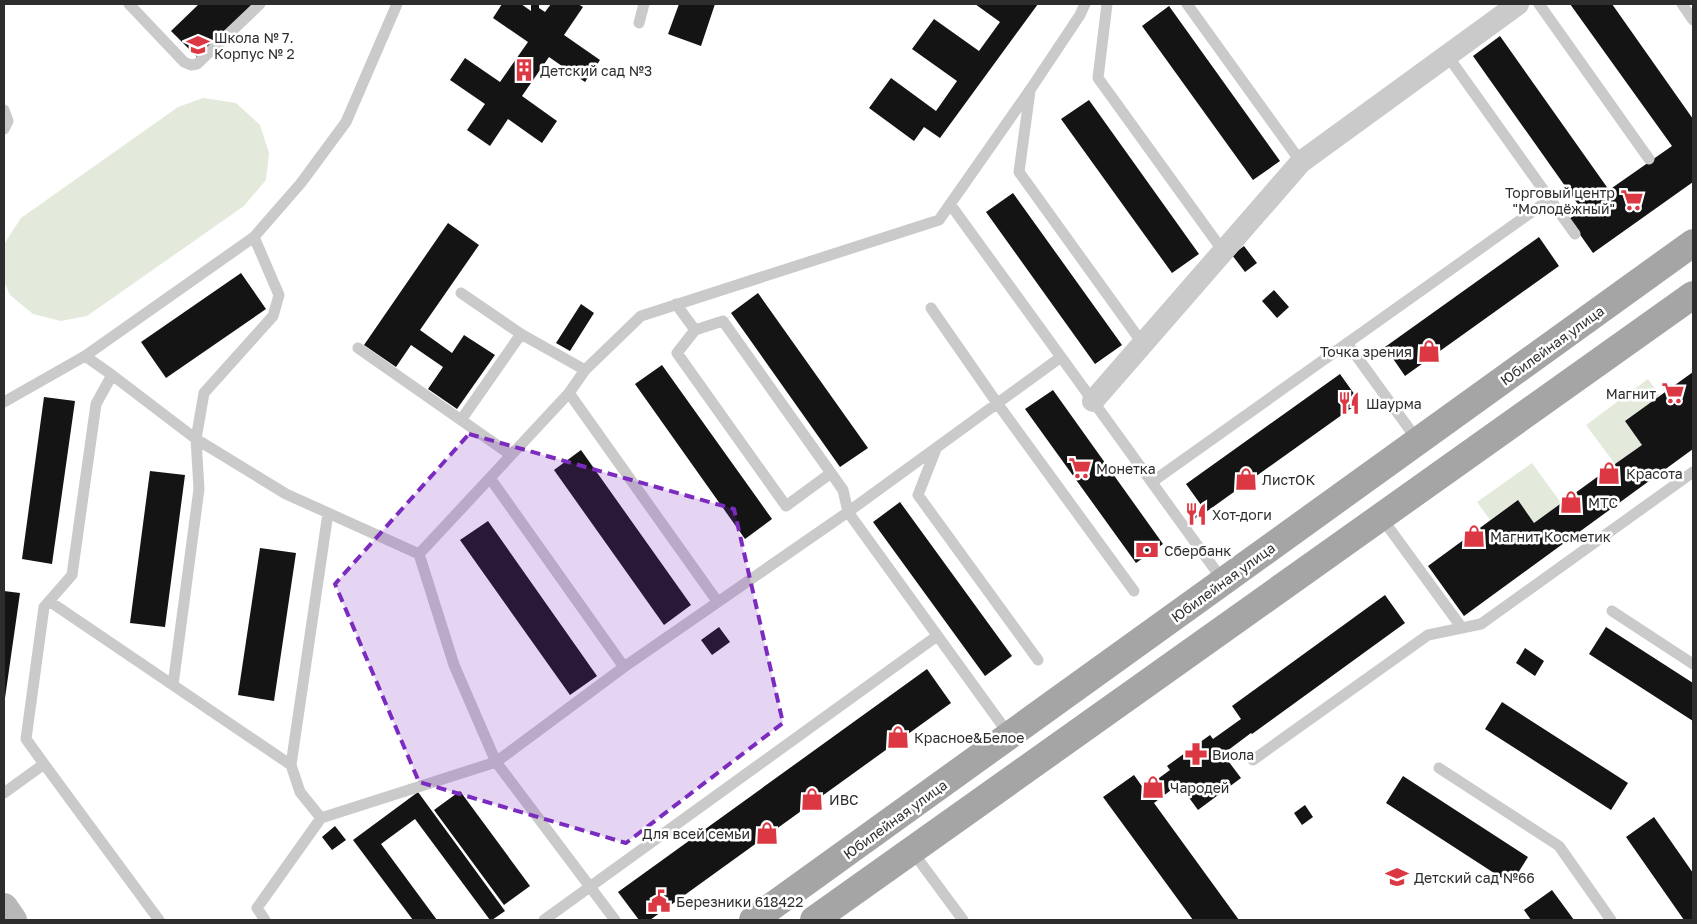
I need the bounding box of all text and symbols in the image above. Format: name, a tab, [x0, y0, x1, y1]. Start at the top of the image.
place label: Школа № 7. Корпус № 2	[214, 29, 295, 62]
school or university icon: Школа № 7. Корпус № 2	[185, 32, 211, 58]
building icon: Детский сад №3	[511, 57, 537, 83]
place label: Детский сад №3	[540, 62, 652, 79]
place label: Торговый центр "Молодёжный"	[1505, 184, 1615, 217]
supermarket icon: Торговый центр "Молодёжный"	[1619, 187, 1645, 213]
street label: Юбилейная улица	[1497, 302, 1607, 388]
shop icon: Точка зрения	[1416, 338, 1442, 364]
place label: Точка зрения	[1320, 343, 1412, 360]
supermarket icon: Магнит	[1660, 380, 1686, 406]
place label: Магнит	[1606, 385, 1656, 402]
restaurant icon: Шаурма	[1336, 390, 1362, 416]
place label: Шаурма	[1366, 395, 1422, 412]
supermarket icon: Монетка	[1067, 455, 1093, 481]
place label: Монетка	[1096, 460, 1156, 477]
shop icon: Красота	[1596, 460, 1622, 486]
place label: Красота	[1626, 465, 1683, 482]
shop icon: ЛистОК	[1233, 466, 1259, 492]
place label: ЛистОК	[1262, 471, 1315, 488]
shop icon: МТС	[1558, 489, 1584, 515]
place label: МТС	[1588, 494, 1618, 511]
restaurant icon: Хот-доги	[1183, 501, 1209, 527]
place label: Хот-доги	[1212, 506, 1272, 523]
shop icon: Магнит Косметик	[1461, 523, 1487, 549]
place label: Магнит Косметик	[1490, 528, 1611, 545]
bank icon: Сбербанк	[1134, 537, 1160, 563]
street label: Юбилейная улица	[1168, 539, 1278, 625]
place label: Сбербанк	[1164, 542, 1231, 559]
shop icon: Красное&Белое	[885, 724, 911, 750]
place label: Красное&Белое	[914, 729, 1024, 746]
pharmacy icon: Виола	[1183, 741, 1209, 767]
place label: Виола	[1212, 746, 1254, 763]
shop icon: Чародей	[1140, 774, 1166, 800]
street label: Юбилейная улица	[840, 776, 950, 862]
place label: Чародей	[1170, 779, 1229, 796]
shop icon: ИВС	[799, 786, 825, 812]
place label: ИВС	[829, 791, 858, 808]
shop icon: Для всей семьи	[754, 820, 780, 846]
place label: Для всей семьи	[642, 825, 750, 842]
school or university icon: Детский сад №66	[1384, 864, 1410, 890]
place label: Детский сад №66	[1414, 869, 1535, 886]
public building icon: Березники 618422	[646, 888, 672, 914]
place label: Березники 618422	[676, 893, 803, 910]

